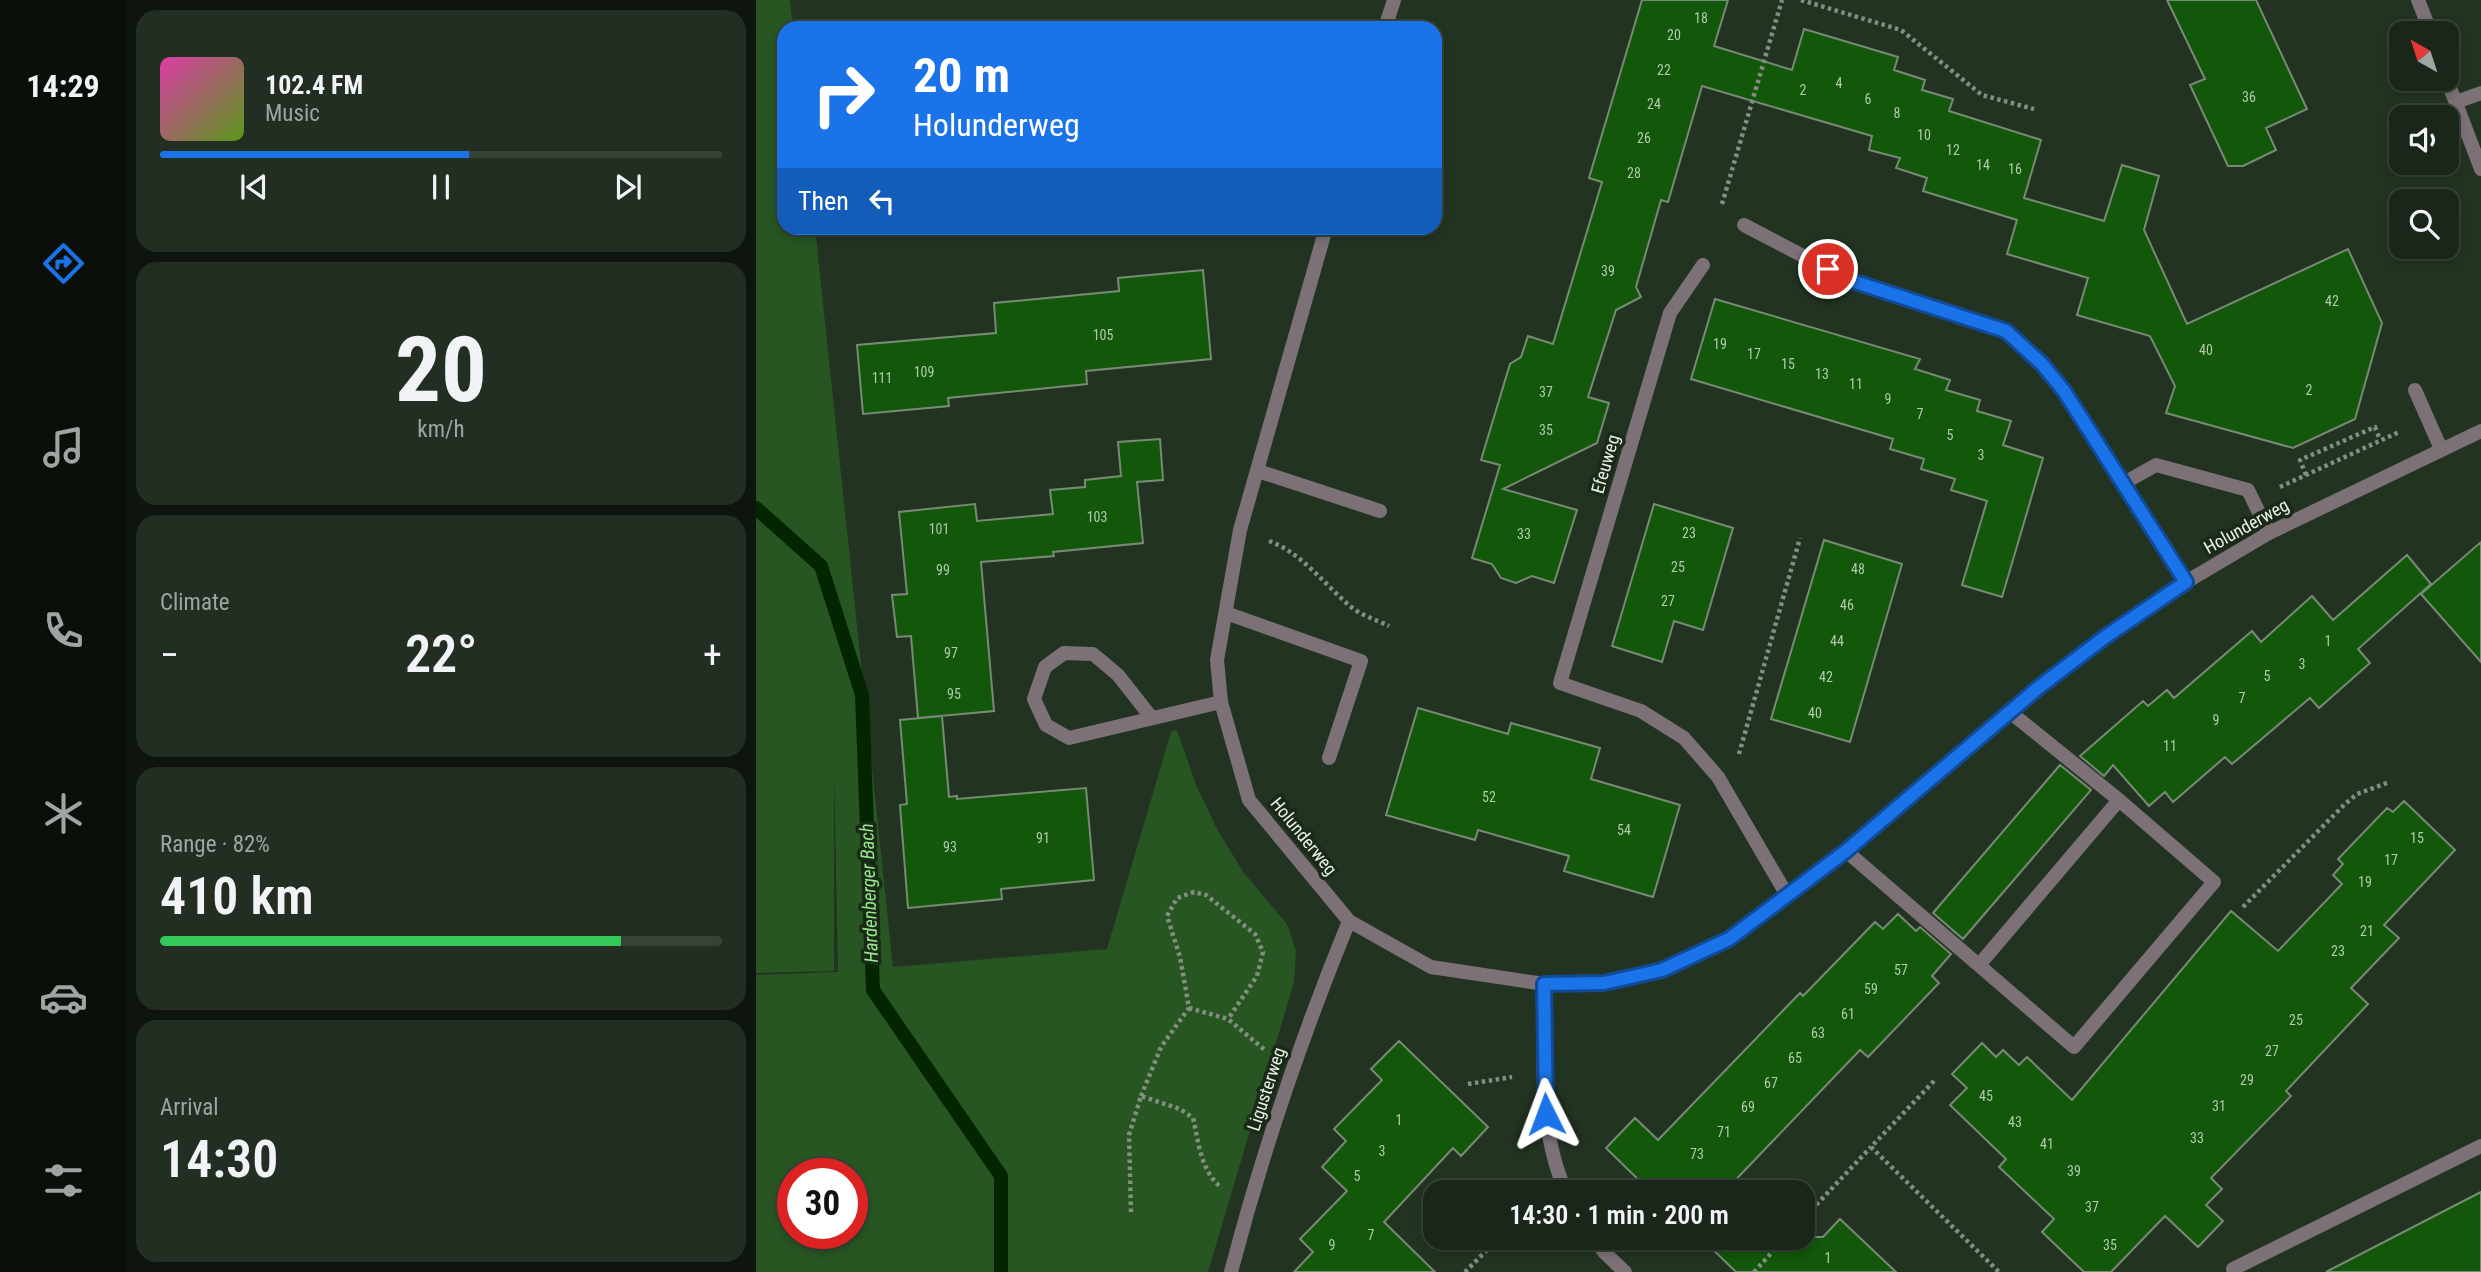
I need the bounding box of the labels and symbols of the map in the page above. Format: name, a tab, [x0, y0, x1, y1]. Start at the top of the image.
house number: 18	[1694, 10, 1708, 26]
north arrow	[2389, 21, 2459, 91]
house number: 20	[1667, 27, 1681, 43]
house number: 22	[1657, 62, 1671, 78]
house number: 4	[1836, 75, 1843, 91]
house number: 2	[1800, 82, 1807, 98]
house number: 36	[2242, 89, 2256, 105]
house number: 6	[1865, 91, 1872, 107]
house number: 24	[1647, 96, 1661, 112]
house number: 8	[1894, 105, 1901, 121]
house number: 10	[1917, 127, 1931, 143]
house number: 26	[1637, 130, 1651, 146]
house number: 12	[1946, 142, 1960, 158]
house number: 14	[1976, 157, 1990, 173]
house number: 16	[2008, 161, 2022, 177]
house number: 28	[1627, 165, 1641, 181]
pin	[1798, 239, 1858, 299]
house number: 39	[1601, 263, 1615, 279]
house number: 42	[2325, 293, 2339, 309]
house number: 105	[1093, 327, 1113, 343]
house number: 19	[1713, 336, 1727, 352]
house number: 40	[2199, 342, 2213, 358]
house number: 17	[1747, 346, 1761, 362]
house number: 15	[1781, 356, 1795, 372]
house number: 109	[914, 364, 934, 380]
house number: 13	[1815, 366, 1829, 382]
house number: 111	[872, 370, 892, 386]
house number: 11	[1849, 376, 1863, 392]
house number: 2	[2306, 382, 2313, 398]
house number: 37	[1539, 384, 1553, 400]
house number: 9	[1885, 391, 1891, 407]
house number: 7	[1917, 406, 1924, 422]
house number: 35	[1539, 422, 1553, 438]
house number: 5	[1947, 427, 1954, 443]
street label: Efeuweg	[1587, 432, 1623, 496]
house number: 3	[1978, 447, 1984, 463]
street label: Holunderweg	[2200, 494, 2292, 558]
house number: 103	[1087, 509, 1107, 525]
house number: 101	[929, 521, 949, 537]
house number: 23	[1682, 525, 1696, 541]
house number: 33	[1517, 526, 1531, 542]
house number: 25	[1671, 559, 1685, 575]
house number: 48	[1851, 561, 1865, 577]
house number: 99	[936, 562, 950, 578]
house number: 27	[1661, 593, 1675, 609]
house number: 46	[1840, 597, 1854, 613]
house number: 44	[1830, 633, 1844, 649]
house number: 1	[2325, 633, 2331, 649]
house number: 97	[944, 645, 958, 661]
house number: 3	[2299, 656, 2305, 672]
house number: 5	[2264, 668, 2271, 684]
house number: 42	[1819, 669, 1833, 685]
house number: 95	[947, 686, 961, 702]
house number: 7	[2239, 690, 2246, 706]
house number: 40	[1808, 705, 1822, 721]
house number: 9	[2213, 712, 2219, 728]
house number: 11	[2163, 738, 2177, 754]
house number: 52	[1482, 789, 1496, 805]
street label: Holunderweg	[1266, 793, 1342, 879]
house number: 54	[1617, 822, 1631, 838]
water label: Hardenberger Bach	[855, 823, 883, 963]
house number: 91	[1036, 830, 1050, 846]
house number: 15	[2410, 830, 2424, 846]
house number: 93	[943, 839, 957, 855]
house number: 17	[2384, 852, 2398, 868]
house number: 19	[2358, 874, 2372, 890]
house number: 21	[2360, 923, 2374, 939]
house number: 23	[2331, 943, 2345, 959]
house number: 57	[1894, 962, 1908, 978]
house number: 59	[1864, 981, 1878, 997]
house number: 61	[1841, 1006, 1855, 1022]
house number: 25	[2289, 1012, 2303, 1028]
house number: 63	[1811, 1025, 1825, 1041]
house number: 27	[2265, 1043, 2279, 1059]
street label: Ligusterweg	[1243, 1044, 1289, 1134]
house number: 65	[1788, 1050, 1802, 1066]
house number: 29	[2240, 1072, 2254, 1088]
house number: 67	[1764, 1075, 1778, 1091]
position arrow	[1509, 1077, 1583, 1151]
house number: 45	[1979, 1088, 1993, 1104]
house number: 31	[2212, 1098, 2226, 1114]
house number: 69	[1741, 1099, 1755, 1115]
house number: 1	[1396, 1112, 1402, 1128]
house number: 43	[2008, 1114, 2022, 1130]
house number: 71	[1717, 1124, 1731, 1140]
house number: 33	[2190, 1130, 2204, 1146]
house number: 41	[2040, 1136, 2054, 1152]
house number: 3	[1379, 1143, 1385, 1159]
house number: 73	[1690, 1146, 1704, 1162]
speed limit sign: 30	[777, 1158, 868, 1249]
house number: 39	[2067, 1163, 2081, 1179]
house number: 5	[1354, 1168, 1361, 1184]
house number: 37	[2085, 1199, 2099, 1215]
house number: 7	[1368, 1227, 1375, 1243]
house number: 9	[1329, 1237, 1335, 1253]
house number: 35	[2103, 1237, 2117, 1253]
house number: 1	[1825, 1250, 1831, 1266]

